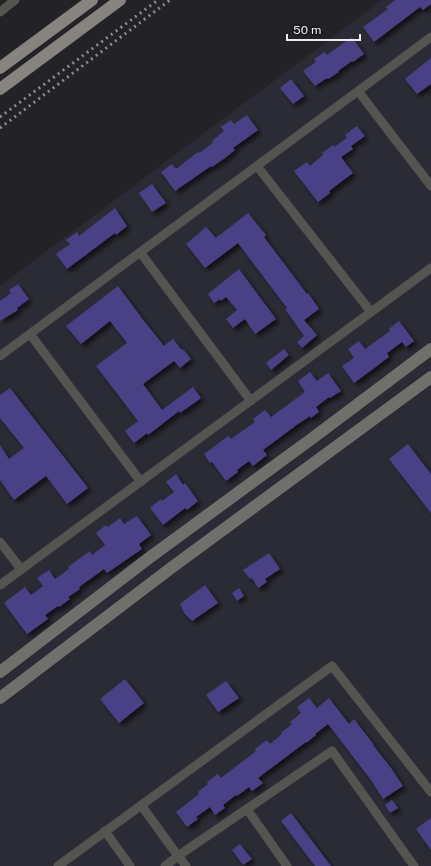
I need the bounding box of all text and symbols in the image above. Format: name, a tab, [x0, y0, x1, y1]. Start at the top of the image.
scale bar	[287, 16, 360, 42]
text: 50 m	[293, 23, 321, 37]

